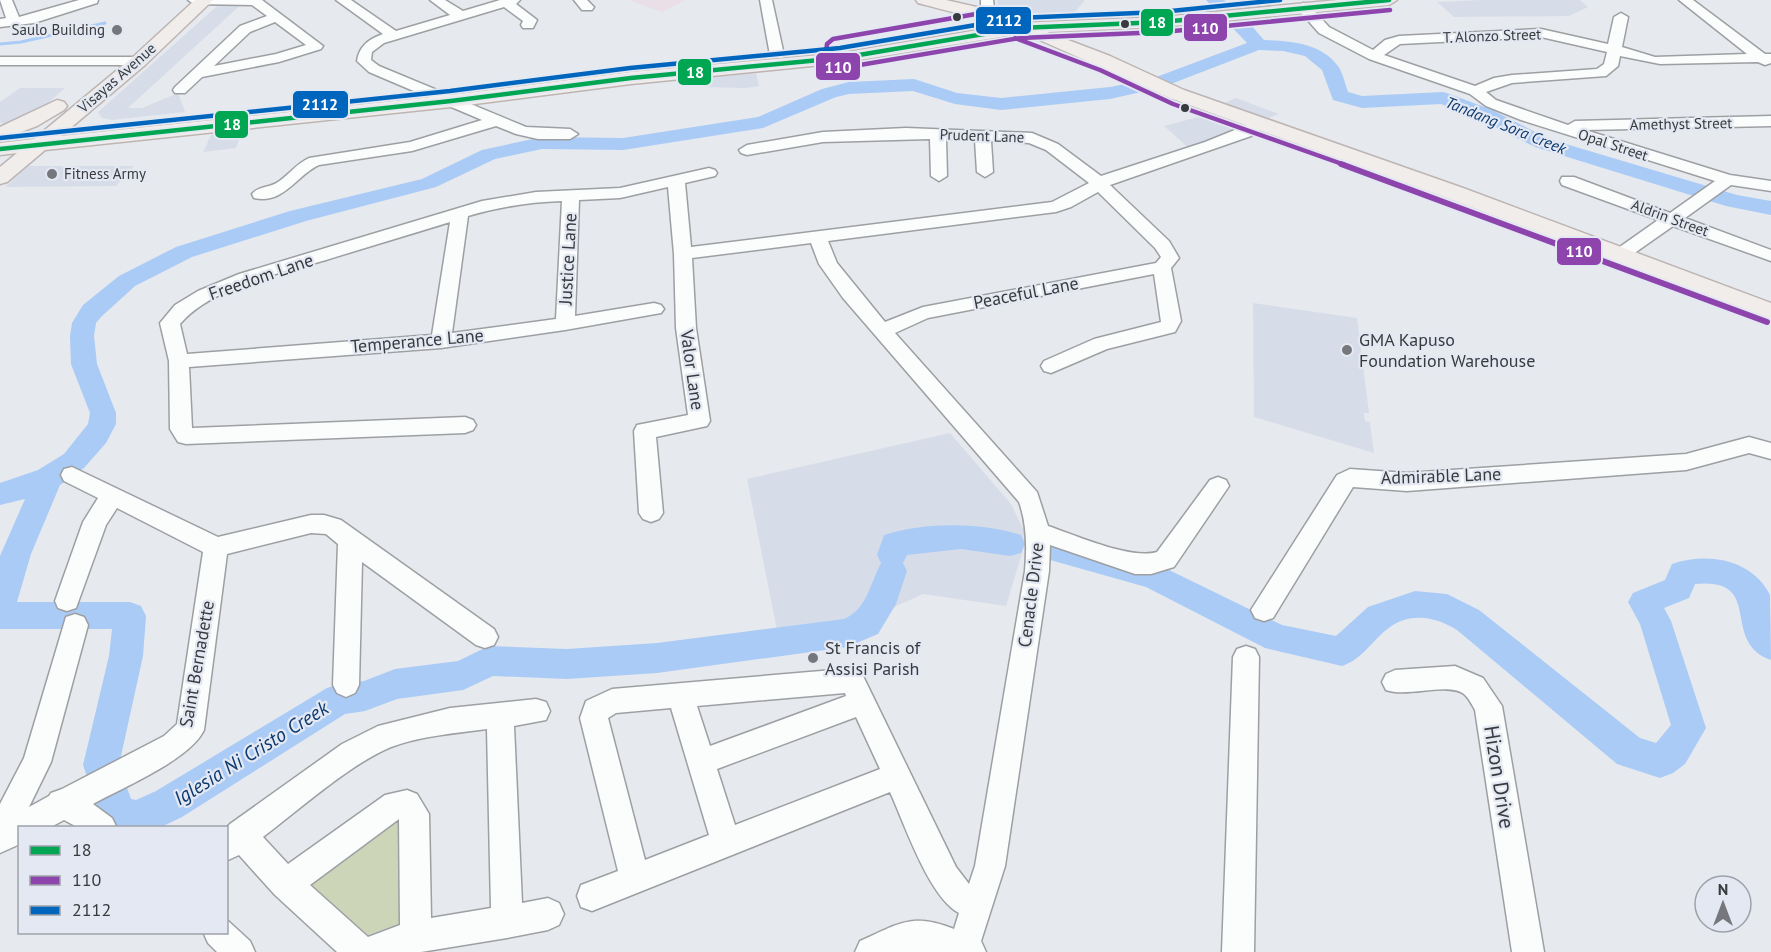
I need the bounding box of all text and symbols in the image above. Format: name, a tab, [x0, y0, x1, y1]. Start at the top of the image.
line badge: 2112	[975, 6, 1032, 35]
line badge: 18	[1140, 8, 1174, 37]
text: 2112	[986, 10, 1022, 30]
unlabelled marker	[951, 11, 963, 23]
text: 18	[1148, 12, 1166, 32]
line badge: 110	[1183, 13, 1228, 42]
unlabelled marker	[1119, 18, 1131, 30]
text: 110	[1191, 18, 1219, 38]
place label: Saulo Building	[11, 20, 105, 39]
marker: Saulo Building	[110, 23, 124, 37]
street label: T. Alonzo Street	[1442, 24, 1542, 47]
street label: Visayas Avenue	[73, 38, 160, 117]
line badge: 110	[815, 52, 861, 81]
text: 110	[824, 57, 852, 77]
line badge: 18	[677, 58, 712, 86]
text: 18	[686, 62, 704, 82]
line badge: 2112	[292, 90, 349, 119]
water label: Tandang Sora Creek	[1443, 92, 1570, 159]
text: 2112	[302, 94, 338, 114]
unlabelled marker	[1179, 102, 1191, 114]
line badge: 18	[214, 110, 249, 139]
street label: Amethyst Street	[1630, 113, 1732, 134]
text: 18	[223, 114, 241, 134]
street label: Opal Street	[1576, 124, 1651, 165]
street label: Prudent Lane	[939, 125, 1025, 146]
place label: Fitness Army	[64, 164, 146, 183]
marker: Fitness Army	[45, 167, 59, 181]
street label: Aldrin Street	[1629, 195, 1711, 240]
street label: Justice Lane	[554, 212, 581, 306]
line badge: 110	[1556, 237, 1602, 266]
text: 110	[1565, 241, 1593, 261]
street label: Freedom Lane	[205, 248, 316, 305]
street label: Peaceful Lane	[971, 271, 1080, 314]
street label: Temperance Lane	[349, 323, 485, 358]
street label: Valor Lane	[675, 327, 710, 412]
place label: GMA Kapuso Foundation Warehouse	[1359, 328, 1535, 372]
marker: GMA Kapuso Foundation Warehouse	[1340, 343, 1354, 357]
street label: Admirable Lane	[1380, 462, 1502, 489]
street label: Cenacle Drive	[1013, 541, 1048, 649]
street label: Saint Bernadette	[174, 599, 219, 729]
place label: St Francis of Assisi Parish	[825, 636, 921, 680]
marker: St Francis of Assisi Parish	[806, 651, 820, 665]
water label: Iglesia Ni Cristo Creek	[169, 694, 334, 811]
street label: Hizon Drive	[1478, 723, 1521, 830]
legend	[18, 826, 228, 934]
text: 18	[72, 838, 92, 861]
text: 110	[72, 868, 102, 891]
north arrow	[1693, 874, 1753, 934]
text: N	[1718, 879, 1728, 899]
text: 2112	[72, 898, 111, 921]

